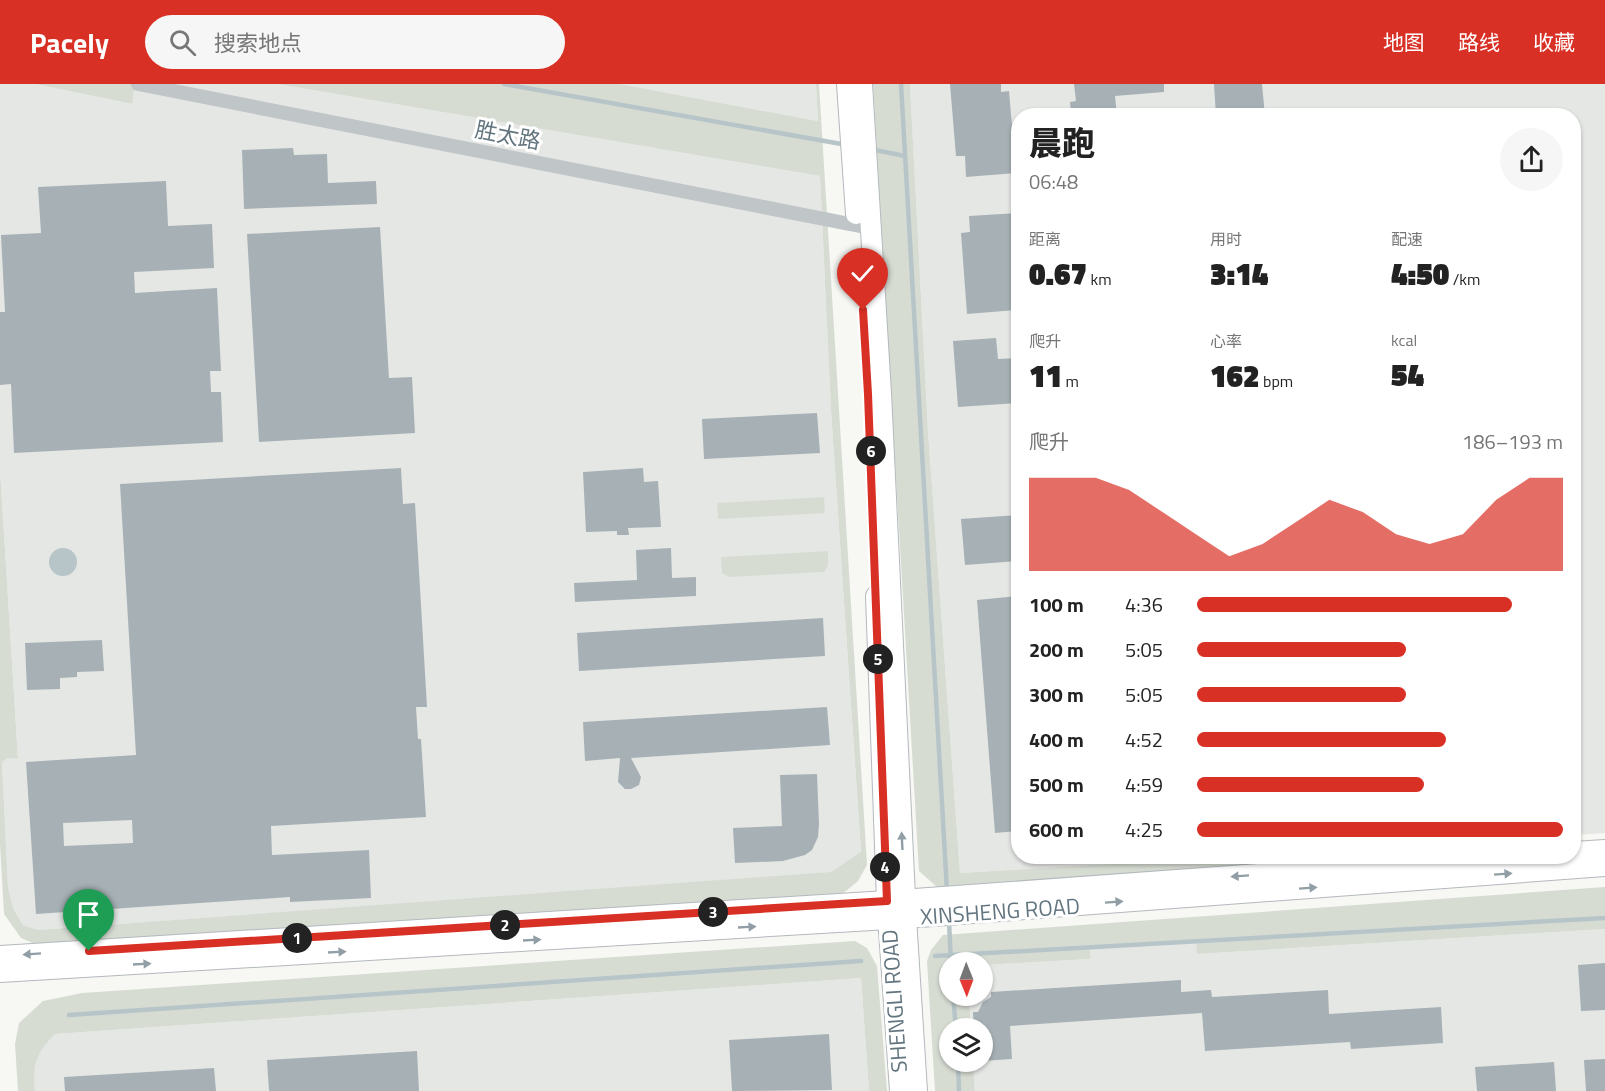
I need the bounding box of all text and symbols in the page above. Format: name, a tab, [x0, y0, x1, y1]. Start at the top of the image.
search box	[145, 15, 565, 69]
text: Pacely	[30, 21, 109, 64]
icon: search	[166, 26, 199, 59]
text: 搜索地点	[214, 26, 302, 60]
text: 地图	[1383, 26, 1425, 58]
text: 路线	[1458, 26, 1500, 58]
text: 收藏	[1533, 26, 1575, 58]
street label: 胜太路	[472, 112, 544, 158]
text: 晨跑	[1029, 118, 1095, 168]
button: share	[1500, 128, 1563, 191]
text: 06:48	[1029, 166, 1078, 197]
text: 距离	[1029, 227, 1061, 251]
text: 用时	[1210, 227, 1242, 251]
text: 配速	[1391, 227, 1423, 251]
pin	[837, 248, 888, 310]
text: 0.67	[1029, 251, 1087, 297]
text: 3:14	[1210, 251, 1268, 297]
text: 4:50	[1391, 251, 1449, 297]
icon: check	[846, 257, 879, 290]
text: km	[1087, 267, 1112, 291]
text: /km	[1449, 267, 1480, 291]
text: kcal	[1391, 328, 1417, 352]
text: 爬升	[1029, 329, 1061, 353]
text: 心率	[1210, 329, 1242, 353]
text: 54	[1391, 352, 1424, 398]
text: 11	[1029, 353, 1062, 399]
text: 162	[1210, 353, 1260, 399]
text: m	[1062, 369, 1079, 393]
text: bpm	[1260, 369, 1293, 393]
text: 爬升	[1029, 426, 1069, 457]
text: 186–193 m	[1462, 426, 1563, 457]
pin: 6	[856, 436, 886, 466]
text: 6	[867, 439, 875, 463]
text: 100 m	[1029, 589, 1084, 620]
text: 4:36	[1125, 589, 1163, 620]
text: 200 m	[1029, 634, 1084, 665]
text: 5:05	[1125, 634, 1163, 665]
pin: 5	[863, 644, 893, 674]
text: 5	[874, 647, 882, 671]
text: 300 m	[1029, 679, 1084, 710]
text: 5:05	[1125, 679, 1163, 710]
text: 400 m	[1029, 724, 1084, 755]
text: 4:52	[1125, 724, 1163, 755]
text: 500 m	[1029, 769, 1084, 800]
text: 4:59	[1125, 769, 1163, 800]
text: 600 m	[1029, 814, 1084, 845]
text: 4:25	[1125, 814, 1163, 845]
one-way arrow	[898, 831, 907, 850]
pin: 4	[870, 852, 900, 882]
text: 4	[881, 855, 889, 879]
one-way arrow	[1493, 869, 1512, 879]
one-way arrow	[1231, 871, 1250, 880]
one-way arrow	[1299, 883, 1318, 893]
street label: XINSHENG ROAD	[919, 888, 1081, 934]
pin	[63, 889, 114, 951]
pin: 3	[698, 897, 728, 927]
icon: arrive	[72, 898, 105, 931]
one-way arrow	[1104, 898, 1123, 907]
text: 3	[709, 900, 717, 924]
pin: 2	[490, 910, 520, 940]
text: 2	[501, 913, 509, 937]
one-way arrow	[738, 922, 757, 931]
pin: 1	[282, 923, 312, 953]
text: 1	[293, 926, 301, 950]
street label: SHENGLI ROAD	[872, 928, 916, 1074]
one-way arrow	[522, 935, 541, 945]
one-way arrow	[327, 947, 346, 956]
one-way arrow	[22, 950, 41, 959]
north arrow	[939, 952, 993, 1006]
map controls	[939, 952, 993, 1072]
one-way arrow	[133, 959, 152, 968]
button: layers	[939, 1018, 993, 1072]

